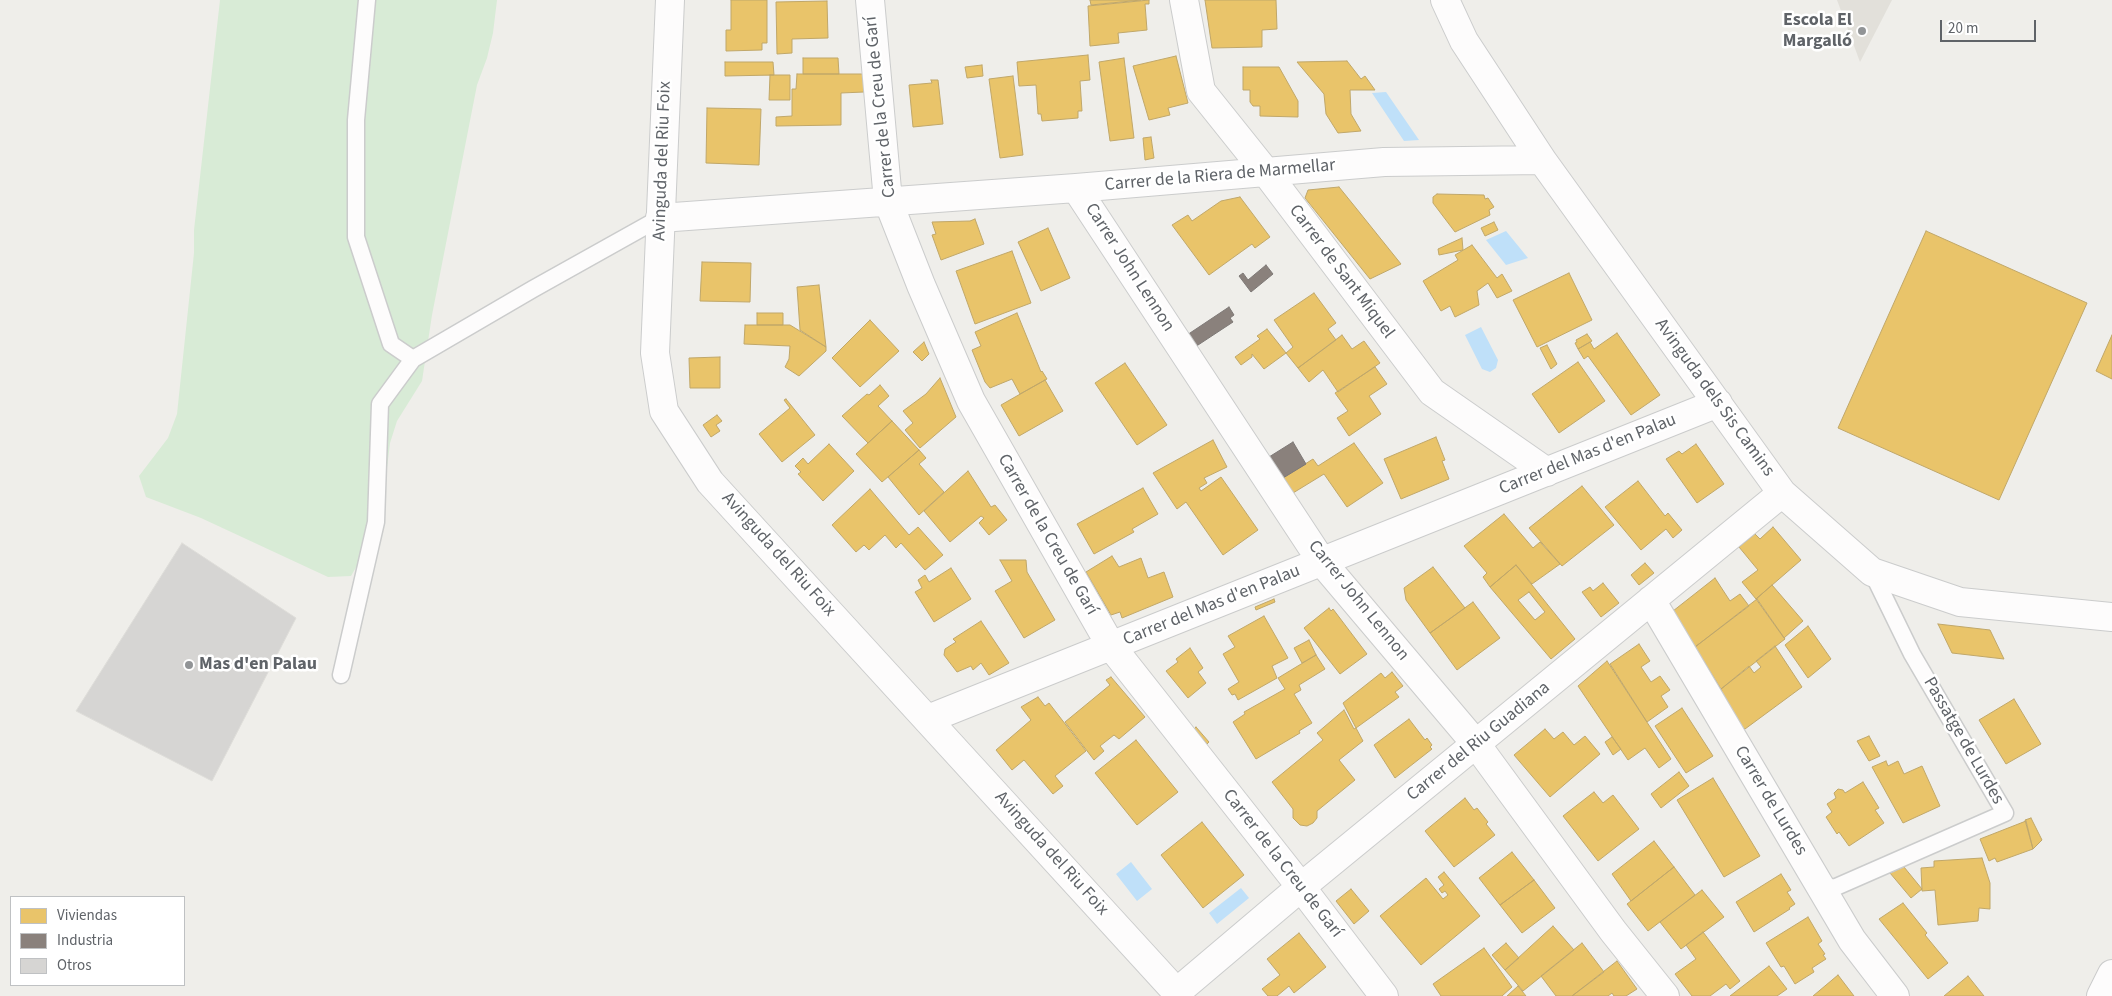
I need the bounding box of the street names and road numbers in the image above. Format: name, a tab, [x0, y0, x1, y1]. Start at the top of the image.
street label: Carrer de la Creu de Garí	[861, 15, 901, 199]
street label: Avinguda del Riu Foix	[649, 81, 677, 241]
street label: Carrer de la Riera de Marmellar	[1104, 155, 1336, 197]
street label: Carrer John Lennon	[1079, 200, 1179, 336]
street label: Carrer de Sant Miquel	[1284, 201, 1398, 343]
street label: Avinguda dels Sis Camins	[1649, 315, 1779, 481]
street label: Carrer del Mas d'en Palau	[1496, 410, 1680, 500]
street label: Carrer de la Creu de Garí	[992, 451, 1102, 619]
street label: Avinguda del Riu Foix	[716, 488, 840, 622]
street label: Carrer John Lennon	[1303, 536, 1413, 666]
street label: Carrer del Mas d'en Palau	[1120, 561, 1304, 651]
street label: Passatge de Lurdes	[1918, 674, 2008, 808]
street label: Carrer del Riu Guadiana	[1403, 678, 1555, 806]
street label: Carrer de Lurdes	[1729, 742, 1811, 860]
street label: Carrer de la Creu de Garí	[1217, 786, 1347, 942]
street label: Avinguda del Riu Foix	[989, 787, 1113, 921]

